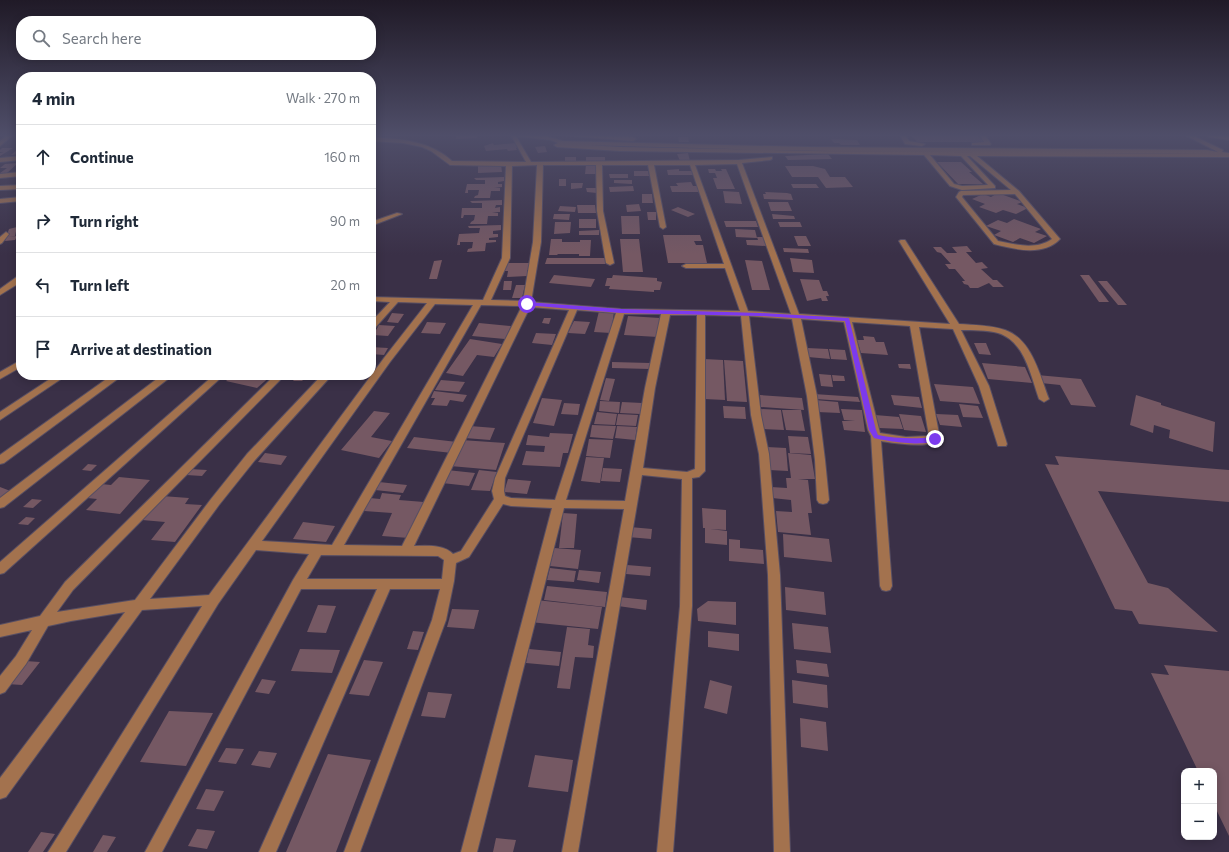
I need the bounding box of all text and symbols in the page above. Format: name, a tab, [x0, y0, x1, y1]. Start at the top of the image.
search box	[16, 16, 376, 60]
icon: search	[30, 27, 52, 49]
text: Search here	[62, 29, 141, 47]
text: 4 min	[32, 88, 75, 109]
text: Walk · 270 m	[286, 90, 360, 106]
icon: ahead	[32, 146, 54, 168]
text: Continue	[70, 148, 134, 166]
text: 160 m	[324, 149, 360, 165]
icon: right	[32, 210, 54, 232]
text: Turn right	[70, 212, 139, 230]
text: 90 m	[330, 213, 360, 229]
icon: left	[32, 274, 54, 296]
text: Turn left	[70, 276, 129, 294]
text: 20 m	[331, 277, 360, 293]
route start	[518, 295, 536, 313]
icon: arrive	[32, 338, 54, 360]
text: Arrive at destination	[70, 340, 212, 358]
route end	[926, 430, 944, 448]
map controls	[1181, 768, 1217, 840]
button: +	[1181, 768, 1217, 804]
button: −	[1181, 804, 1217, 840]

